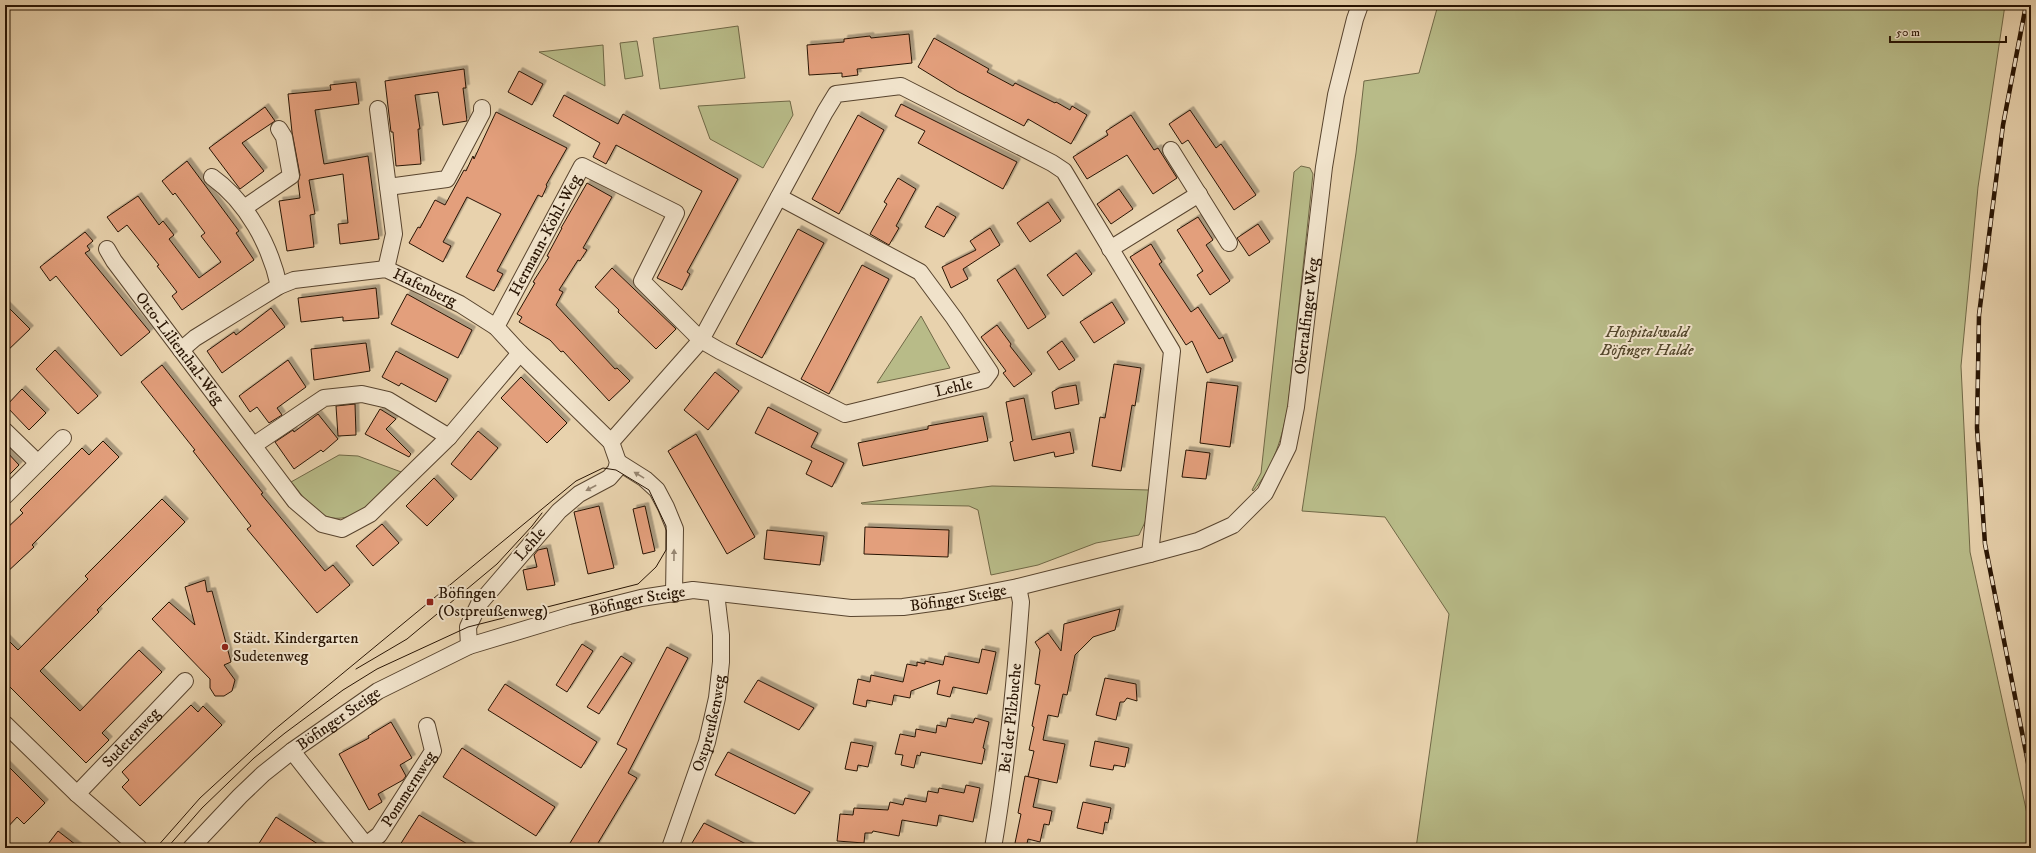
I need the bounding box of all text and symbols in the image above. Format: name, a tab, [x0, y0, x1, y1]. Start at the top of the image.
scale bar	[1890, 18, 2006, 44]
text: 50 m	[1896, 25, 1920, 40]
street label: Hermann-Köhl-Weg	[504, 171, 586, 299]
street label: Obertalfinger Weg	[1290, 256, 1323, 376]
street label: Hafenberg	[390, 264, 460, 311]
street label: Otto-Lilienthal-Weg	[131, 288, 229, 408]
park label: Hospitalwald Böfinger Halde	[1600, 322, 1694, 360]
street label: Lehle	[933, 373, 975, 402]
one-way arrow	[633, 471, 645, 478]
one-way arrow	[585, 484, 597, 491]
street label: Lehle	[510, 523, 550, 565]
one-way arrow	[671, 548, 677, 561]
street label: Böfinger Steige	[909, 579, 1009, 616]
street label: Böfinger Steige	[587, 581, 687, 621]
place label: Böfingen (Ostpreußenweg)	[438, 583, 548, 621]
marker: Böfingen (Ostpreußenweg)	[425, 597, 435, 607]
place label: Städt. Kindergarten Sudetenweg	[233, 628, 359, 666]
marker: Städt. Kindergarten Sudetenweg	[220, 642, 230, 652]
street label: Bei der Pilzbuche	[994, 662, 1026, 774]
street label: Ostpreußenweg	[687, 674, 730, 774]
street label: Böfinger Steige	[293, 682, 385, 755]
street label: Sudetenweg	[98, 703, 164, 772]
street label: Pommernweg	[377, 747, 440, 831]

